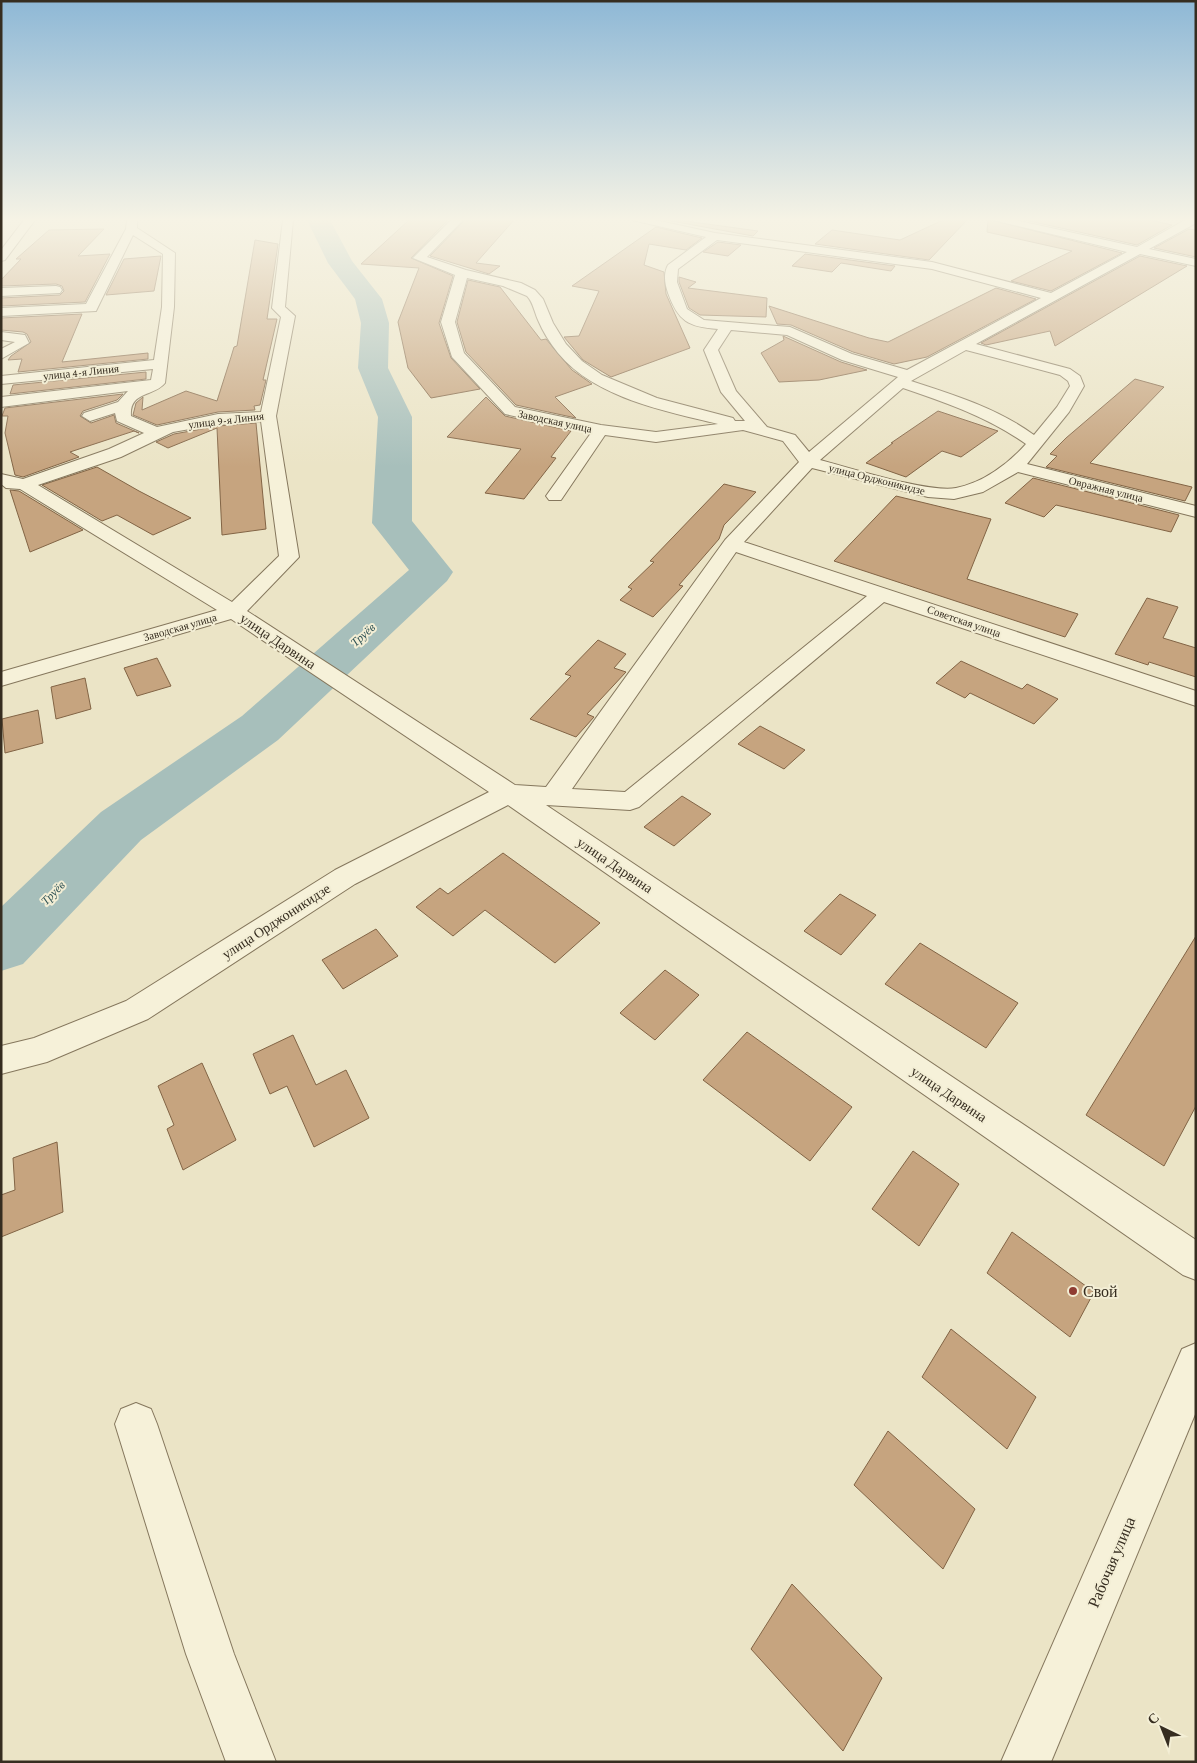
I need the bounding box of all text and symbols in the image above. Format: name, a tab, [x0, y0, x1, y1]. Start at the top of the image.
street label: улица 4-я Линия	[43, 362, 119, 382]
street label: Заводская улица	[517, 407, 593, 435]
street label: улица 9-я Линия	[187, 409, 265, 431]
street label: улица Орджоникидзе	[828, 461, 927, 497]
street label: Овражная улица	[1068, 474, 1145, 504]
street label: Советская улица	[926, 603, 1002, 639]
street label: улица Дарвина	[237, 610, 320, 673]
street label: Заводская улица	[142, 611, 218, 643]
water label: Труёв	[348, 620, 378, 650]
street label: улица Дарвина	[574, 834, 657, 897]
water label: Труёв	[38, 878, 68, 908]
street label: улица Орджоникидзе	[219, 880, 333, 962]
street label: улица Дарвина	[908, 1063, 991, 1126]
place label: Свой	[1083, 1283, 1118, 1300]
marker: Свой	[1067, 1285, 1079, 1297]
street label: Рабочая улица	[1085, 1514, 1139, 1610]
north arrow	[1137, 1703, 1187, 1753]
text: С	[1144, 1709, 1162, 1728]

